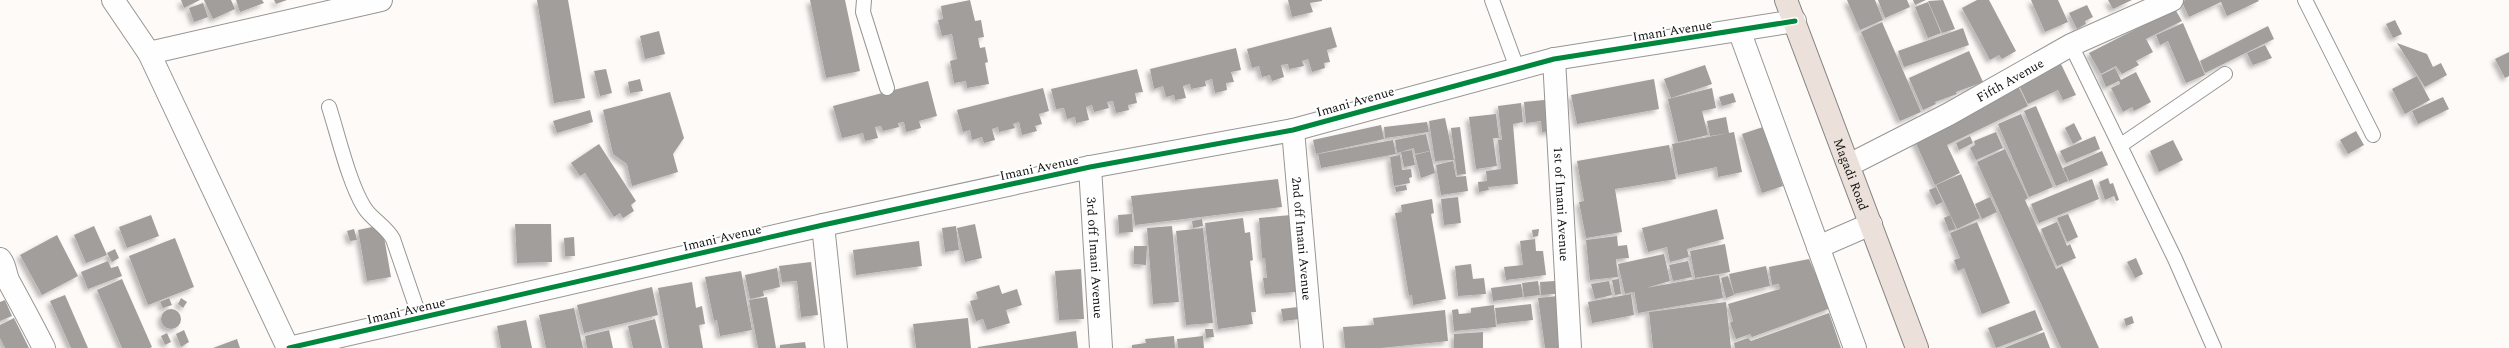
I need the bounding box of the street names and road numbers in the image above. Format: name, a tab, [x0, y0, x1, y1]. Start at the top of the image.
street label: Imani Avenue	[1631, 15, 1713, 47]
street label: Fifth Avenue	[1973, 53, 2048, 108]
street label: Imani Avenue	[1314, 81, 1397, 123]
street label: Magadi Road	[1828, 135, 1873, 214]
street label: 1st of Imani Avenue	[1548, 146, 1574, 262]
street label: Imani Avenue	[998, 150, 1081, 186]
street label: 2nd off Imani Avenue	[1286, 176, 1317, 301]
street label: 3rd off Imani Avenue	[1081, 197, 1108, 319]
street label: Imani Avenue	[681, 219, 764, 257]
street label: Imani Avenue	[365, 292, 448, 330]

